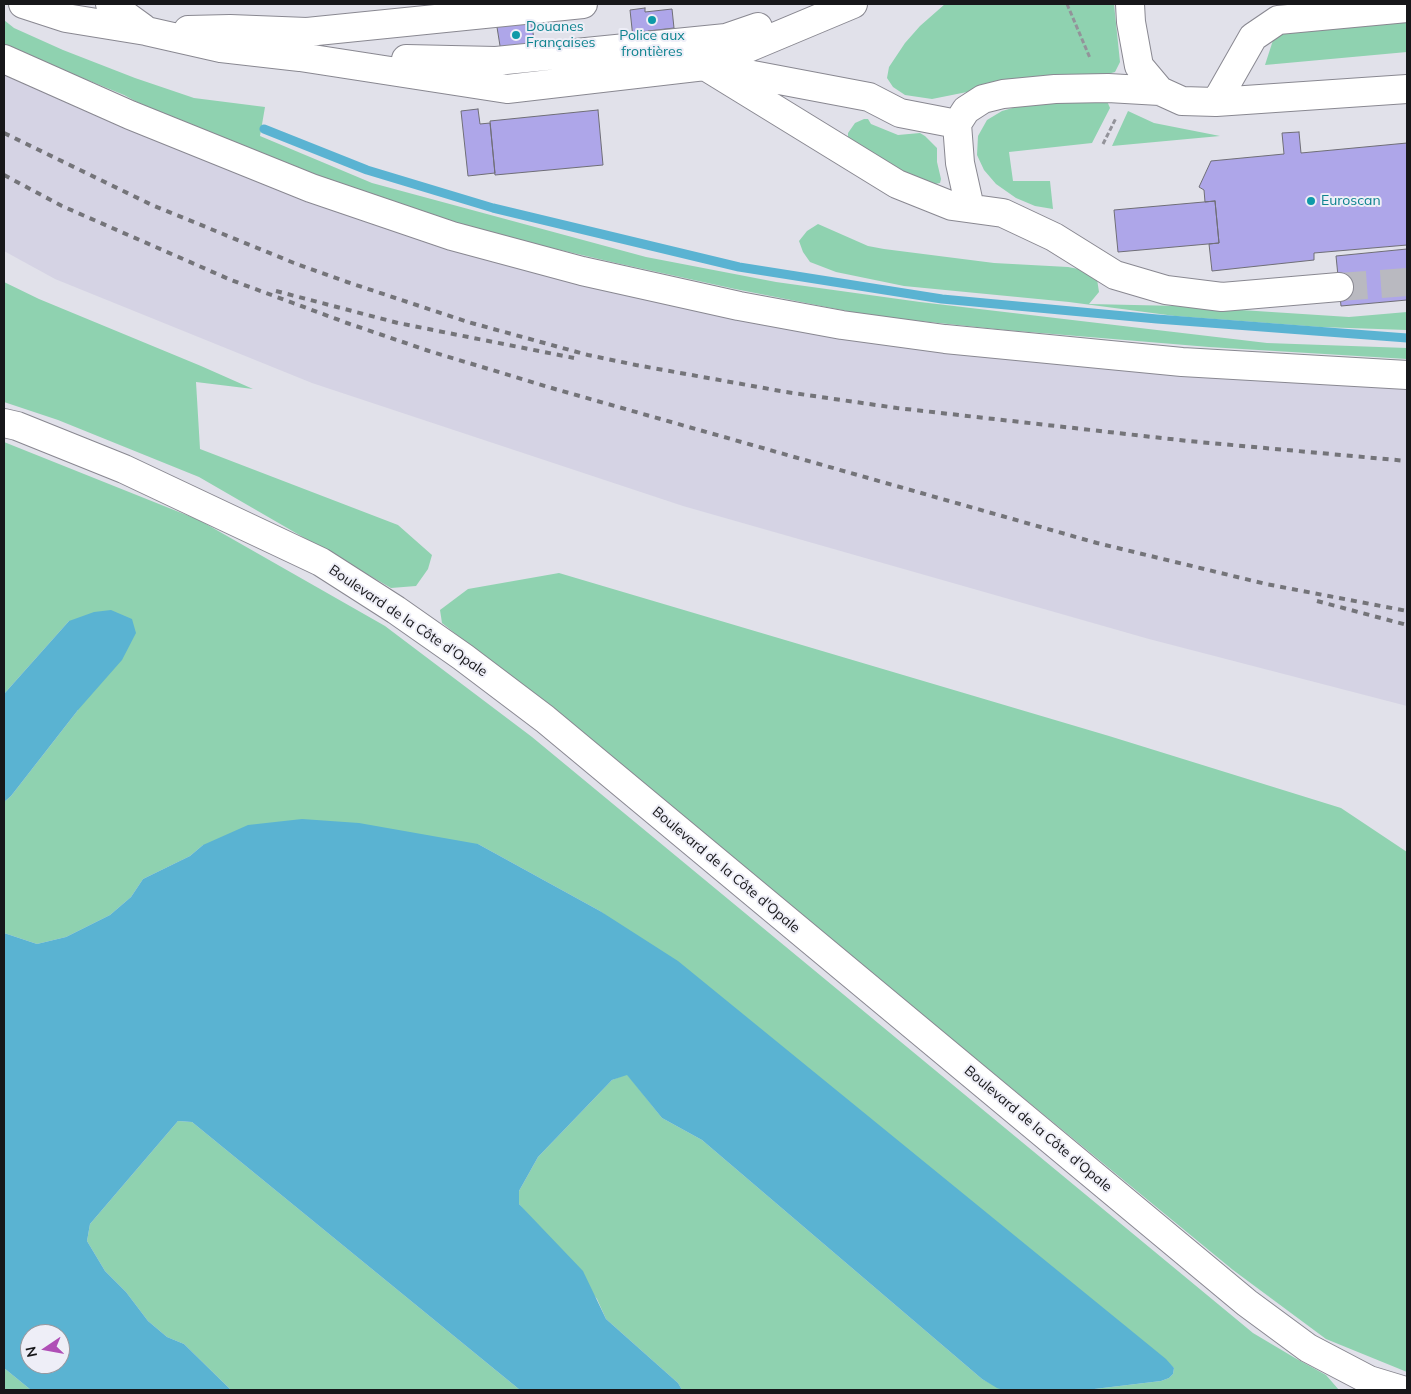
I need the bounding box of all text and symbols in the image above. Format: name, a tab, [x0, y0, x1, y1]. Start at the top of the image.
marker: Police aux frontières	[646, 14, 658, 26]
place label: Douanes Françaises	[526, 19, 595, 52]
place label: Police aux frontières	[619, 28, 685, 60]
marker: Douanes Françaises	[510, 29, 522, 41]
place label: Euroscan	[1321, 193, 1381, 209]
marker: Euroscan	[1305, 195, 1317, 207]
street label: Boulevard de la Côte d'Opale	[326, 562, 490, 680]
street label: Boulevard de la Côte d'Opale	[649, 803, 803, 937]
street label: Boulevard de la Côte d'Opale	[961, 1062, 1115, 1196]
north arrow	[20, 1324, 70, 1374]
text: N	[21, 1345, 41, 1359]

